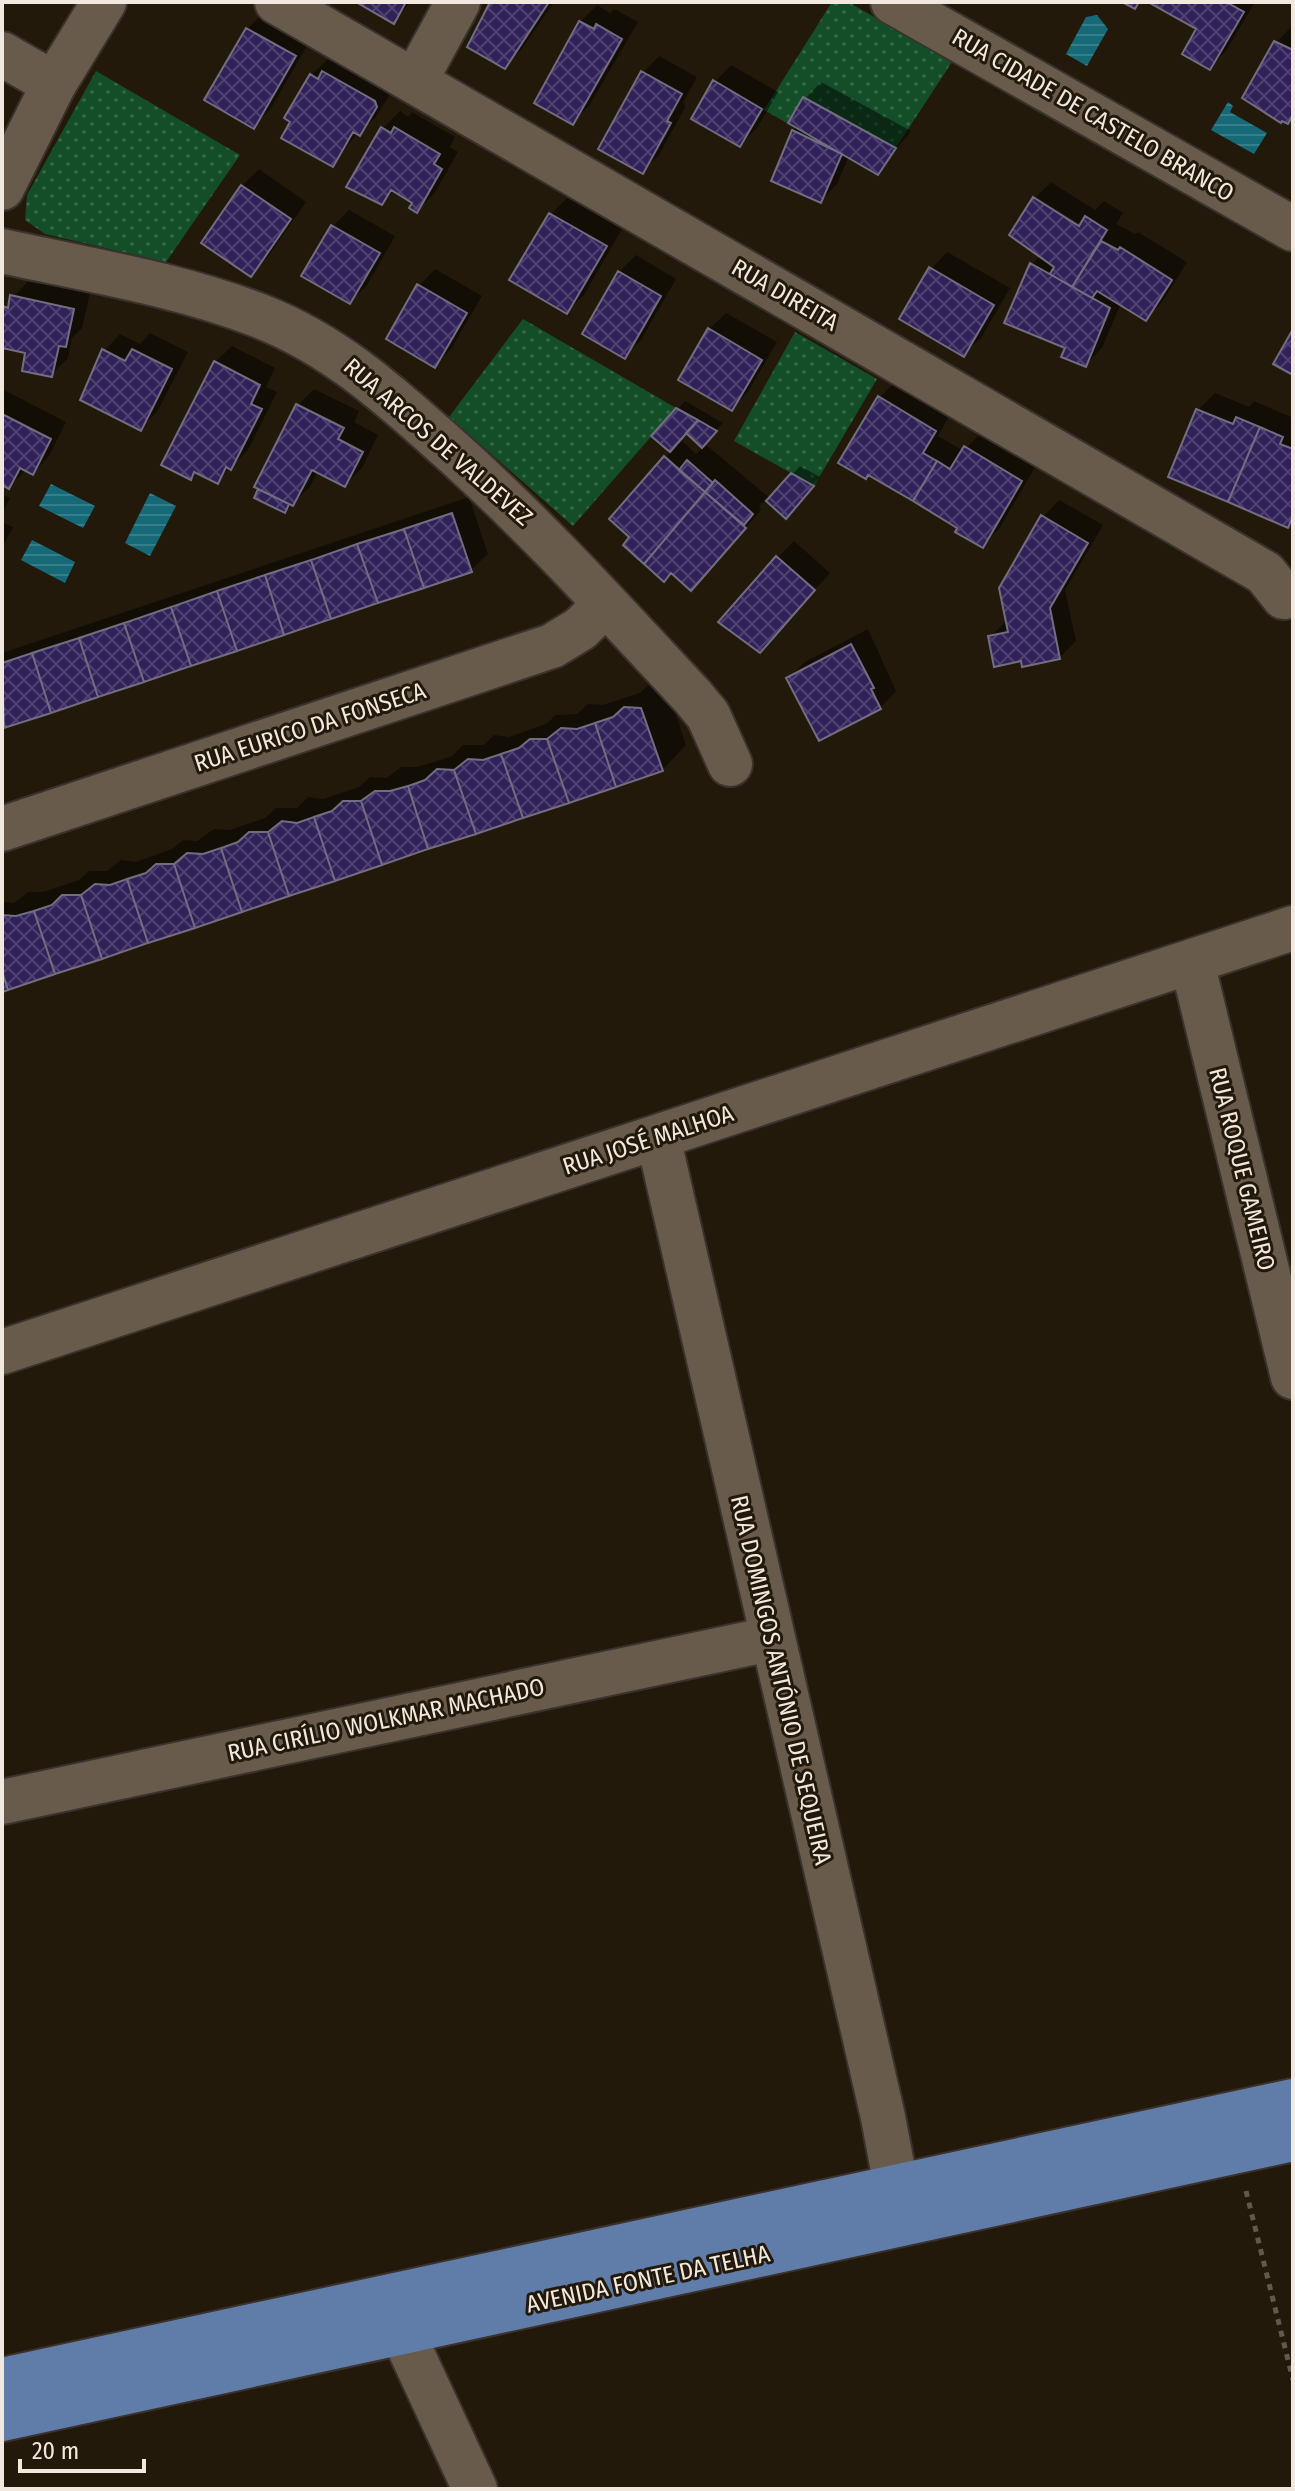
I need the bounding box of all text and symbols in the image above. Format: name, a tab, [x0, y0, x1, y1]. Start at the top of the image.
street label: RUA CIDADE DE CASTELO BRANCO	[947, 23, 1239, 207]
street label: RUA DIREITA	[727, 253, 844, 337]
street label: RUA ARCOS DE VALDEVEZ	[338, 352, 538, 532]
street label: RUA EURICO DA FONSECA	[191, 676, 430, 778]
street label: RUA ROQUE GAMEIRO	[1203, 1065, 1281, 1273]
street label: RUA JOSÉ MALHOA	[559, 1098, 737, 1181]
street label: RUA DOMINGOS ANTÓNIO DE SEQUEIRA	[725, 1492, 837, 1868]
street label: RUA CIRÍLIO WOLKMAR MACHADO	[225, 1672, 547, 1767]
street label: AVENIDA FONTE DA TELHA	[524, 2239, 773, 2319]
scale bar	[20, 2423, 144, 2473]
text: 20 m	[32, 2437, 79, 2465]

